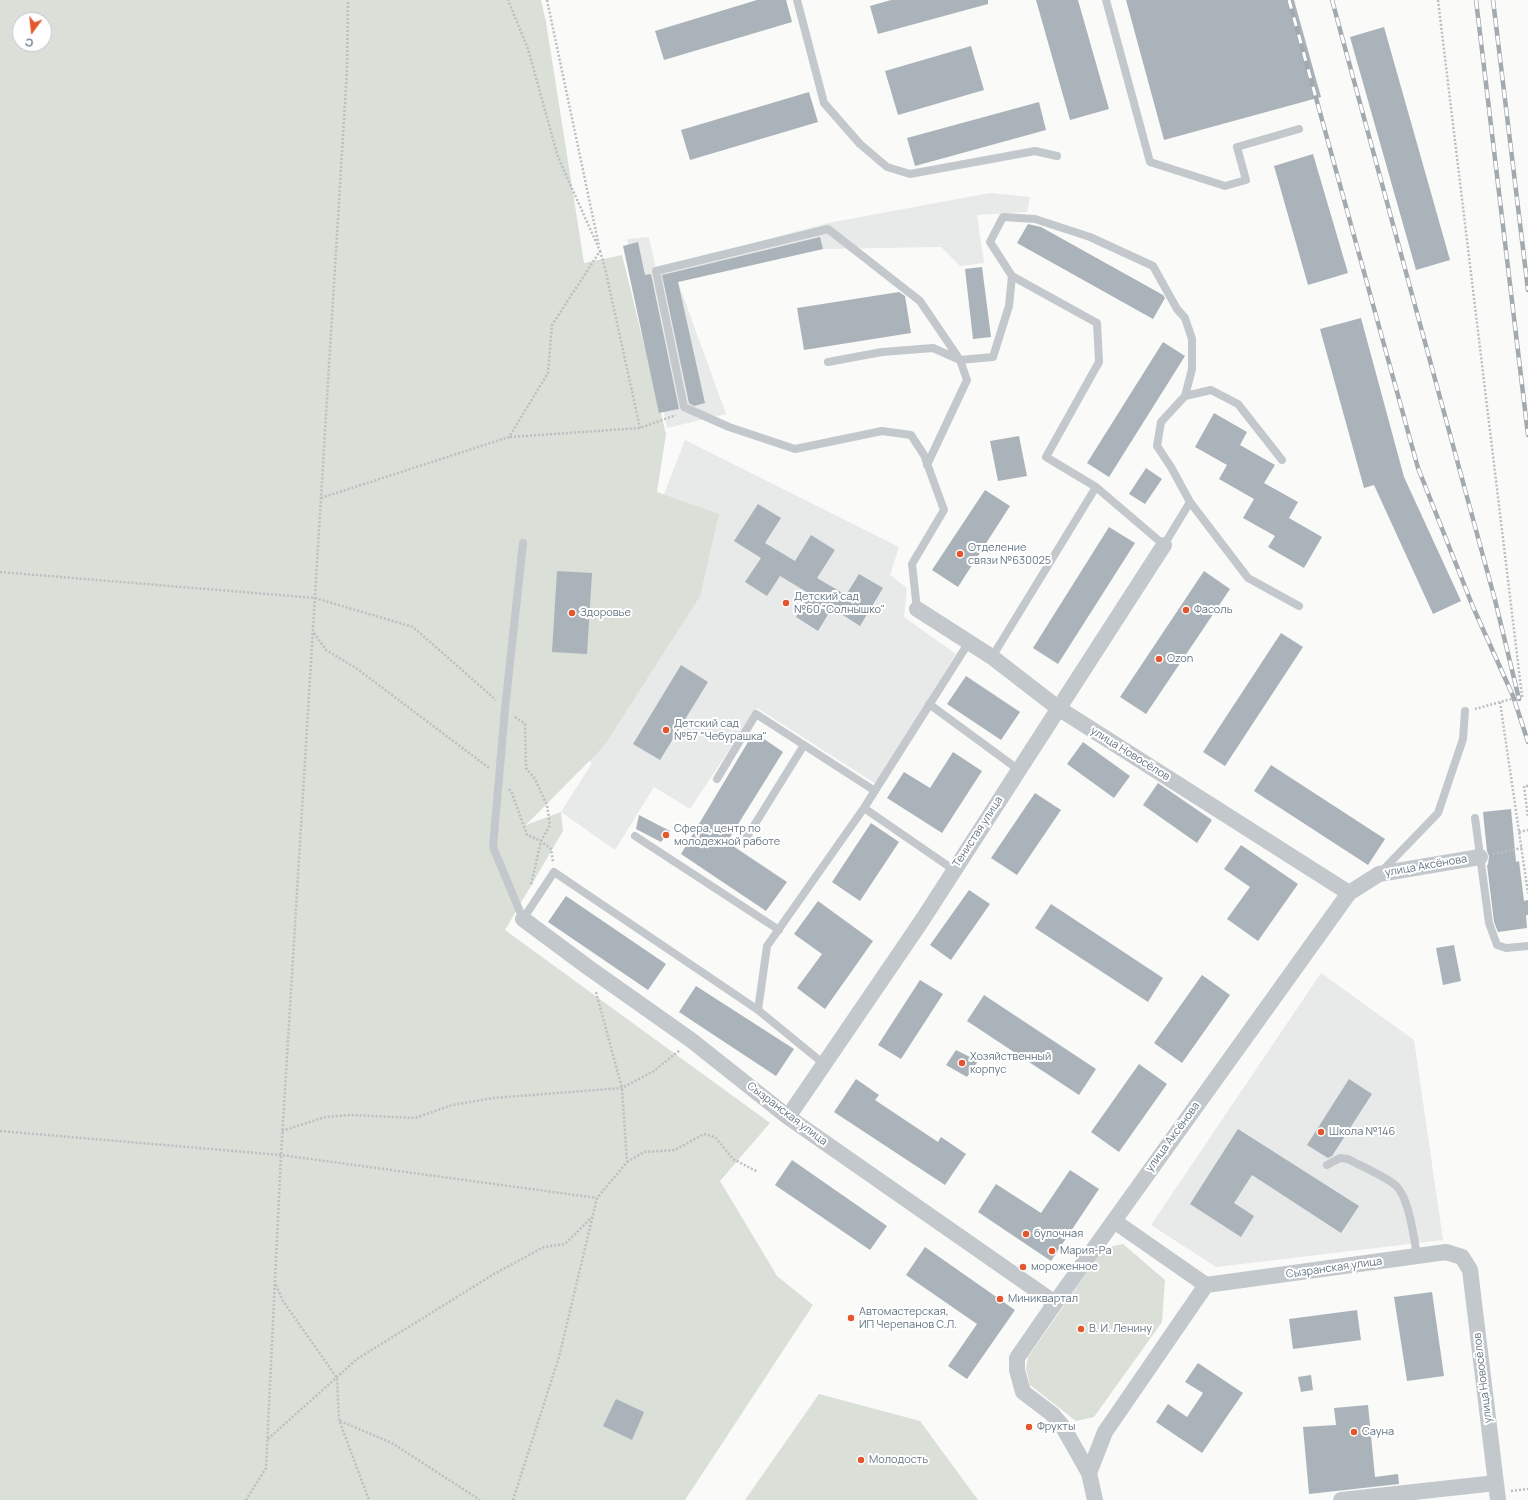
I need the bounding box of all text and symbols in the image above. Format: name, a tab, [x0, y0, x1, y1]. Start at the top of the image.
north arrow	[12, 12, 52, 52]
text: С	[23, 35, 35, 51]
place label: Отделение связи №630025	[968, 541, 1051, 567]
marker: Отделение связи №630025	[955, 549, 965, 559]
place label: Детский сад №60 "Солнышко"	[794, 590, 885, 616]
marker: Детский сад №60 "Солнышко"	[781, 598, 791, 608]
place label: Фасоль	[1194, 603, 1233, 617]
marker: Фасоль	[1181, 605, 1191, 615]
place label: Здоровье	[580, 606, 631, 620]
marker: Здоровье	[567, 608, 577, 618]
place label: Ozon	[1167, 652, 1193, 666]
marker: Ozon	[1154, 654, 1164, 664]
place label: Детский сад №57 "Чебурашка"	[674, 717, 767, 743]
street label: улица Новосёлов	[1088, 724, 1172, 784]
marker: Детский сад №57 "Чебурашка"	[661, 725, 671, 735]
street label: Тенистая улица	[950, 794, 1006, 870]
place label: Сфера, центр по молодежной работе	[674, 822, 780, 848]
marker: Сфера, центр по молодежной работе	[661, 830, 671, 840]
street label: улица Аксёнова	[1384, 852, 1468, 880]
place label: Хозяйственный корпус	[970, 1050, 1051, 1076]
marker: Хозяйственный корпус	[957, 1058, 967, 1068]
street label: Сызранская улица	[744, 1080, 830, 1148]
street label: улица Аксёнова	[1143, 1099, 1203, 1175]
place label: Школа №146	[1329, 1125, 1395, 1139]
marker: Школа №146	[1316, 1127, 1326, 1137]
place label: булочная	[1034, 1227, 1083, 1241]
marker: булочная	[1021, 1229, 1031, 1239]
place label: Мария-Ра	[1060, 1244, 1112, 1258]
marker: Мария-Ра	[1047, 1246, 1057, 1256]
street label: Сызранская улица	[1285, 1255, 1383, 1281]
place label: мороженное	[1031, 1260, 1098, 1274]
marker: мороженное	[1018, 1262, 1028, 1272]
place label: Миниквартал	[1008, 1292, 1078, 1306]
marker: Миниквартал	[995, 1294, 1005, 1304]
place label: Автомастерская, ИП Черепанов С.Л.	[859, 1305, 957, 1331]
marker: Автомастерская, ИП Черепанов С.Л.	[846, 1313, 856, 1323]
place label: В. И. Ленину	[1089, 1322, 1152, 1336]
marker: В. И. Ленину	[1076, 1324, 1086, 1334]
street label: улица Новосёлов	[1471, 1332, 1495, 1424]
place label: Фрукты	[1037, 1420, 1075, 1434]
marker: Фрукты	[1024, 1422, 1034, 1432]
place label: Сауна	[1362, 1425, 1394, 1439]
marker: Сауна	[1349, 1427, 1359, 1437]
place label: Молодость	[869, 1453, 928, 1467]
marker: Молодость	[856, 1455, 866, 1465]

